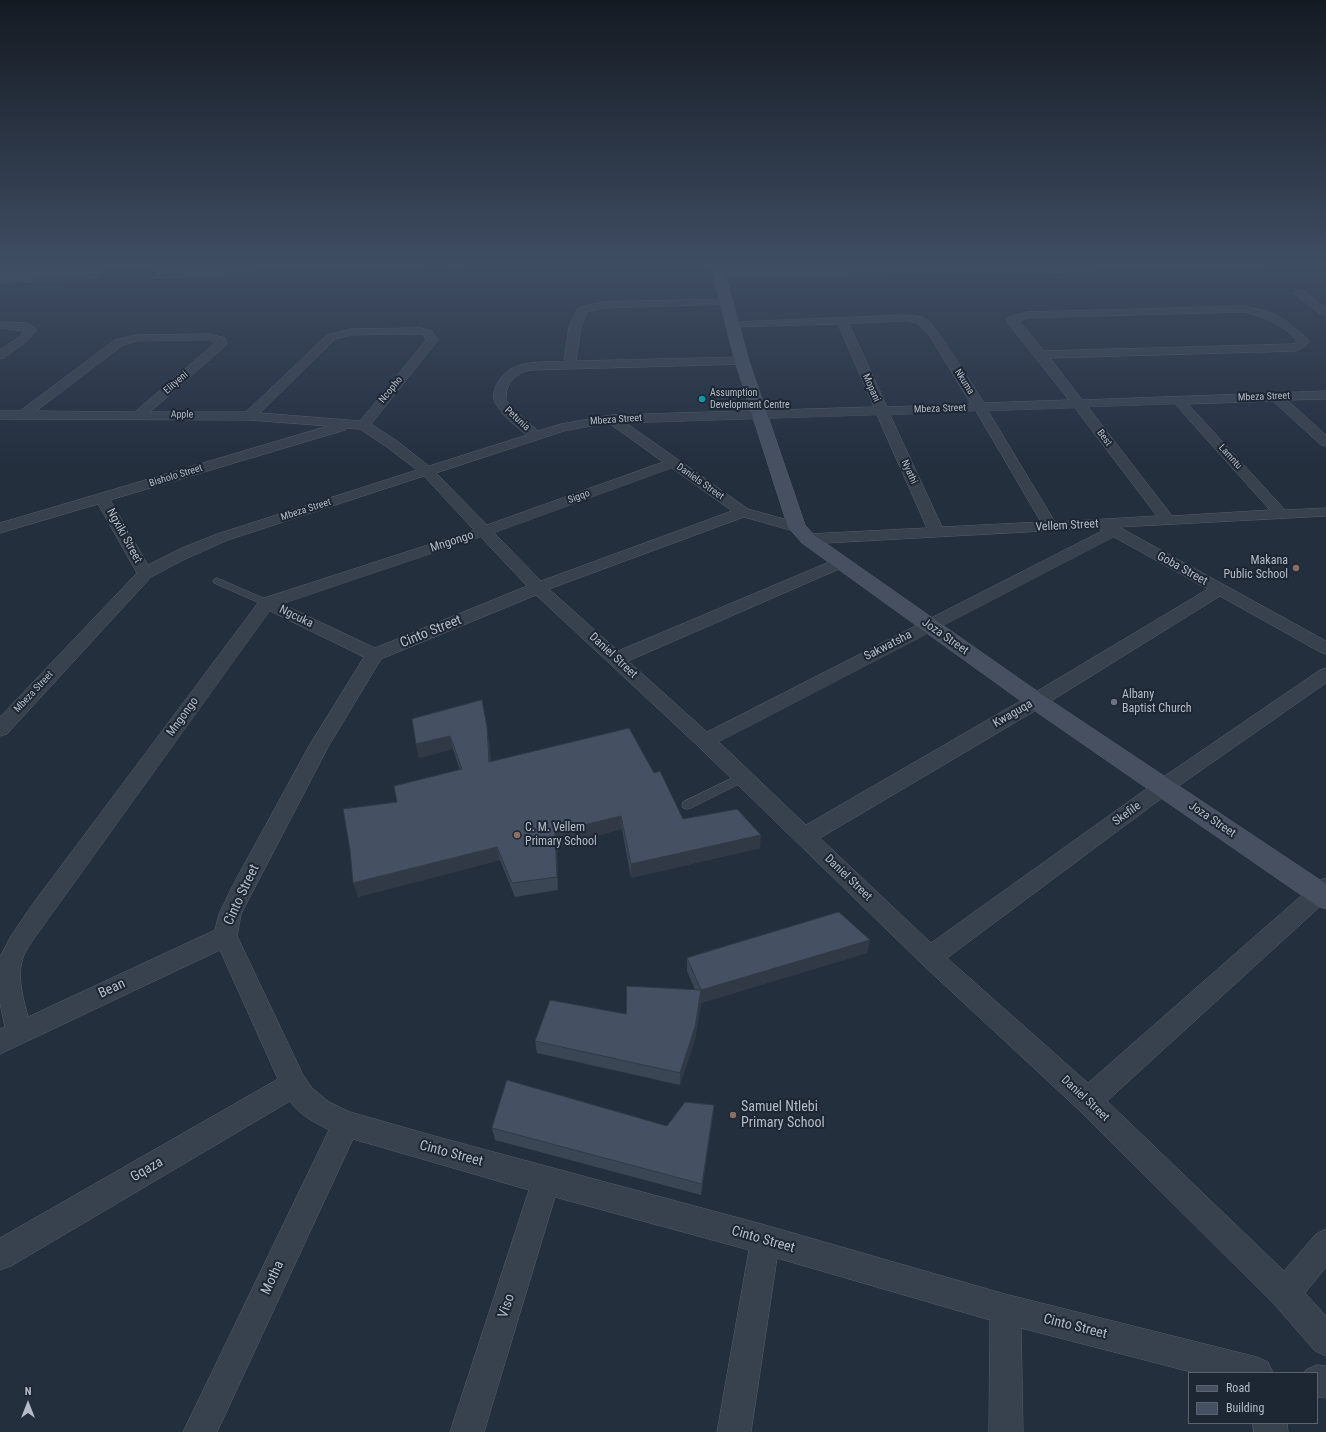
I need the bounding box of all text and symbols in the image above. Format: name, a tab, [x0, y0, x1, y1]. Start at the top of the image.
street label: Nkuma	[952, 367, 976, 397]
street label: Elityeni	[161, 369, 191, 397]
street label: Mopani	[860, 372, 882, 404]
street label: Ncopho	[377, 374, 405, 406]
place label: Assumption Development Centre	[710, 387, 790, 410]
street label: Mbeza Street	[1238, 390, 1290, 404]
marker: Assumption Development Centre	[697, 394, 707, 404]
street label: Mbeza Street	[914, 402, 966, 416]
street label: Petunia	[502, 404, 532, 434]
street label: Apple	[171, 409, 193, 421]
street label: Mbeza Street	[590, 412, 642, 428]
street label: Best	[1094, 427, 1114, 449]
street label: Lamntu	[1216, 442, 1244, 472]
street label: Nyathi	[898, 458, 920, 486]
street label: Daniels Street	[674, 461, 726, 503]
street label: Bisholo Street	[148, 462, 204, 490]
street label: Sigqo	[566, 488, 592, 506]
street label: Mbeza Street	[279, 496, 333, 524]
street label: Ngxiki Street	[103, 506, 145, 566]
street label: Vellem Street	[1035, 517, 1099, 535]
street label: Mngongo	[429, 528, 475, 556]
street label: Goba Street	[1154, 549, 1210, 589]
place label: Makana Public School	[1223, 554, 1288, 582]
marker: Makana Public School	[1291, 563, 1301, 573]
street label: Ngcuka	[277, 603, 315, 631]
street label: Cinto Street	[398, 612, 464, 652]
street label: Joza Street	[919, 616, 971, 658]
street label: Sakwatsha	[862, 628, 914, 664]
street label: Daniel Street	[586, 630, 640, 682]
street label: Mbeza Street	[12, 669, 56, 715]
place label: Albany Baptist Church	[1122, 688, 1192, 716]
street label: Mngongo	[164, 695, 202, 739]
street label: Kwaguqa	[991, 697, 1035, 731]
marker: Albany Baptist Church	[1109, 697, 1119, 707]
street label: Skefile	[1110, 799, 1144, 829]
street label: Joza Street	[1186, 799, 1238, 841]
place label: C. M. Vellem Primary School	[525, 821, 597, 849]
marker: C. M. Vellem Primary School	[512, 830, 522, 840]
street label: Daniel Street	[821, 852, 875, 904]
street label: Cinto Street	[221, 862, 263, 928]
street label: Bean	[96, 976, 128, 1002]
street label: Daniel Street	[1058, 1073, 1112, 1125]
place label: Samuel Ntlebi Primary School	[741, 1099, 825, 1132]
marker: Samuel Ntlebi Primary School	[728, 1110, 738, 1120]
street label: Cinto Street	[417, 1137, 485, 1171]
street label: Gqaza	[128, 1154, 166, 1186]
street label: Cinto Street	[729, 1223, 797, 1257]
street label: Motha	[258, 1258, 288, 1298]
street label: Viso	[495, 1292, 519, 1320]
street label: Cinto Street	[1041, 1311, 1109, 1343]
legend	[1188, 1372, 1318, 1424]
text: Road	[1226, 1381, 1250, 1395]
north arrow	[8, 1384, 48, 1424]
text: N	[25, 1385, 31, 1398]
text: Building	[1226, 1401, 1264, 1415]

